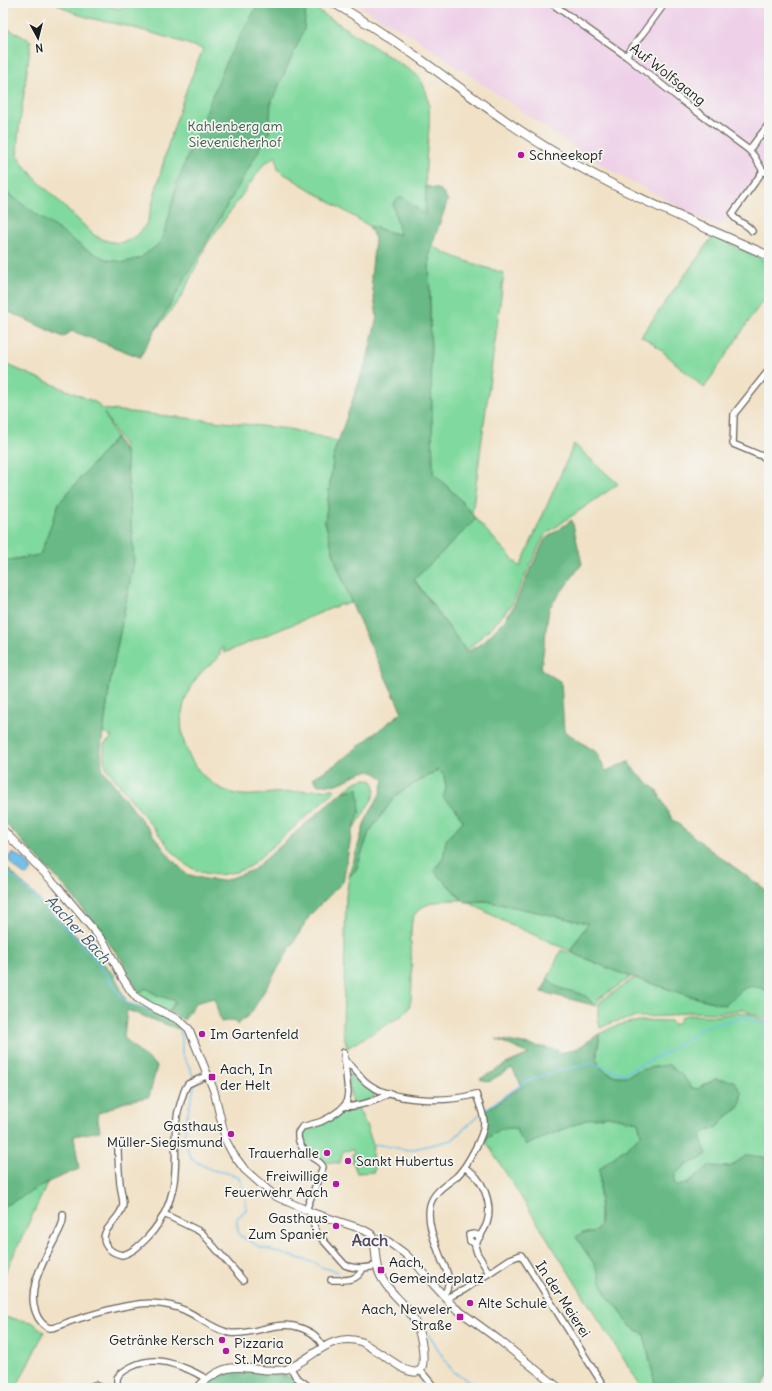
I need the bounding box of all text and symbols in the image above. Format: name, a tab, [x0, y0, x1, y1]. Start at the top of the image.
north arrow	[18, 18, 58, 58]
street label: Auf Wolfsgang	[627, 39, 709, 109]
text: N	[35, 41, 44, 55]
park label: Kahlenberg am Sievenicherhof	[187, 117, 283, 151]
place label: Schneekopf	[529, 146, 603, 164]
marker: Schneekopf	[516, 150, 526, 160]
water label: Aacher Bach	[41, 891, 115, 967]
place label: Im Gartenfeld	[210, 1025, 299, 1043]
marker: Im Gartenfeld	[197, 1029, 207, 1039]
place label: Aach, In der Helt	[220, 1060, 273, 1094]
marker: Aach, In der Helt	[207, 1072, 217, 1082]
place label: Gasthaus Müller-Siegismund	[107, 1117, 223, 1151]
marker: Gasthaus Müller-Siegismund	[226, 1129, 236, 1139]
place label: Trauerhalle	[248, 1144, 319, 1162]
marker: Trauerhalle	[322, 1148, 332, 1158]
place label: Sankt Hubertus	[356, 1152, 454, 1170]
marker: Sankt Hubertus	[343, 1156, 353, 1166]
place label: Freiwillige Feuerwehr Aach	[224, 1167, 328, 1201]
marker: Freiwillige Feuerwehr Aach	[331, 1179, 341, 1189]
place label: Gasthaus Zum Spanier	[248, 1209, 328, 1243]
marker: Gasthaus Zum Spanier	[331, 1221, 341, 1231]
district label: Aach	[352, 1230, 388, 1250]
place label: Aach, Gemeindeplatz	[389, 1253, 484, 1287]
street label: In der Meierei	[532, 1257, 594, 1341]
marker: Aach, Gemeindeplatz	[376, 1265, 386, 1275]
place label: Alte Schule	[478, 1294, 547, 1312]
marker: Alte Schule	[465, 1298, 475, 1308]
place label: Aach, Neweler Straße	[362, 1300, 452, 1334]
marker: Aach, Neweler Straße	[455, 1312, 465, 1322]
place label: Getränke Kersch	[109, 1331, 214, 1349]
place label: Pizzaria St. Marco	[234, 1334, 292, 1368]
marker: Getränke Kersch	[217, 1335, 227, 1345]
marker: Pizzaria St. Marco	[221, 1346, 231, 1356]

